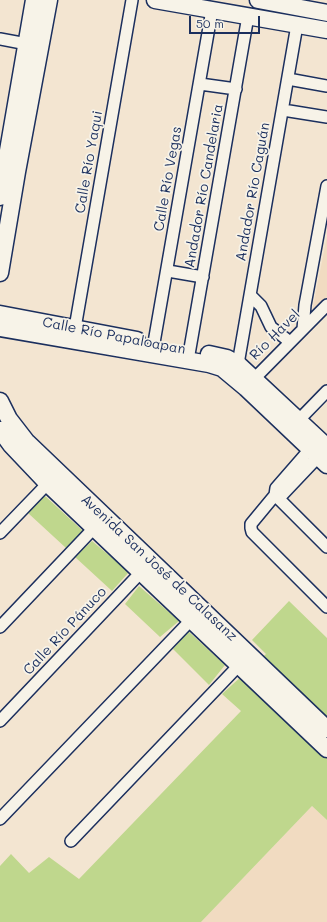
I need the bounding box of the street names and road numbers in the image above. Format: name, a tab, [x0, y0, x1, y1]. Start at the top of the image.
street label: Andador Río Candelaria	[181, 103, 227, 269]
street label: Calle Río Yaqui	[72, 109, 106, 215]
street label: Andador Río Caguán	[232, 121, 274, 263]
street label: Calle Río Vegas	[150, 125, 186, 233]
street label: Río Havel	[246, 306, 304, 364]
street label: Calle Río Papaloapan	[41, 314, 187, 358]
street label: Avenida San José de Calasanz	[77, 491, 241, 645]
street label: Calle Río Pánuco	[20, 583, 110, 679]

